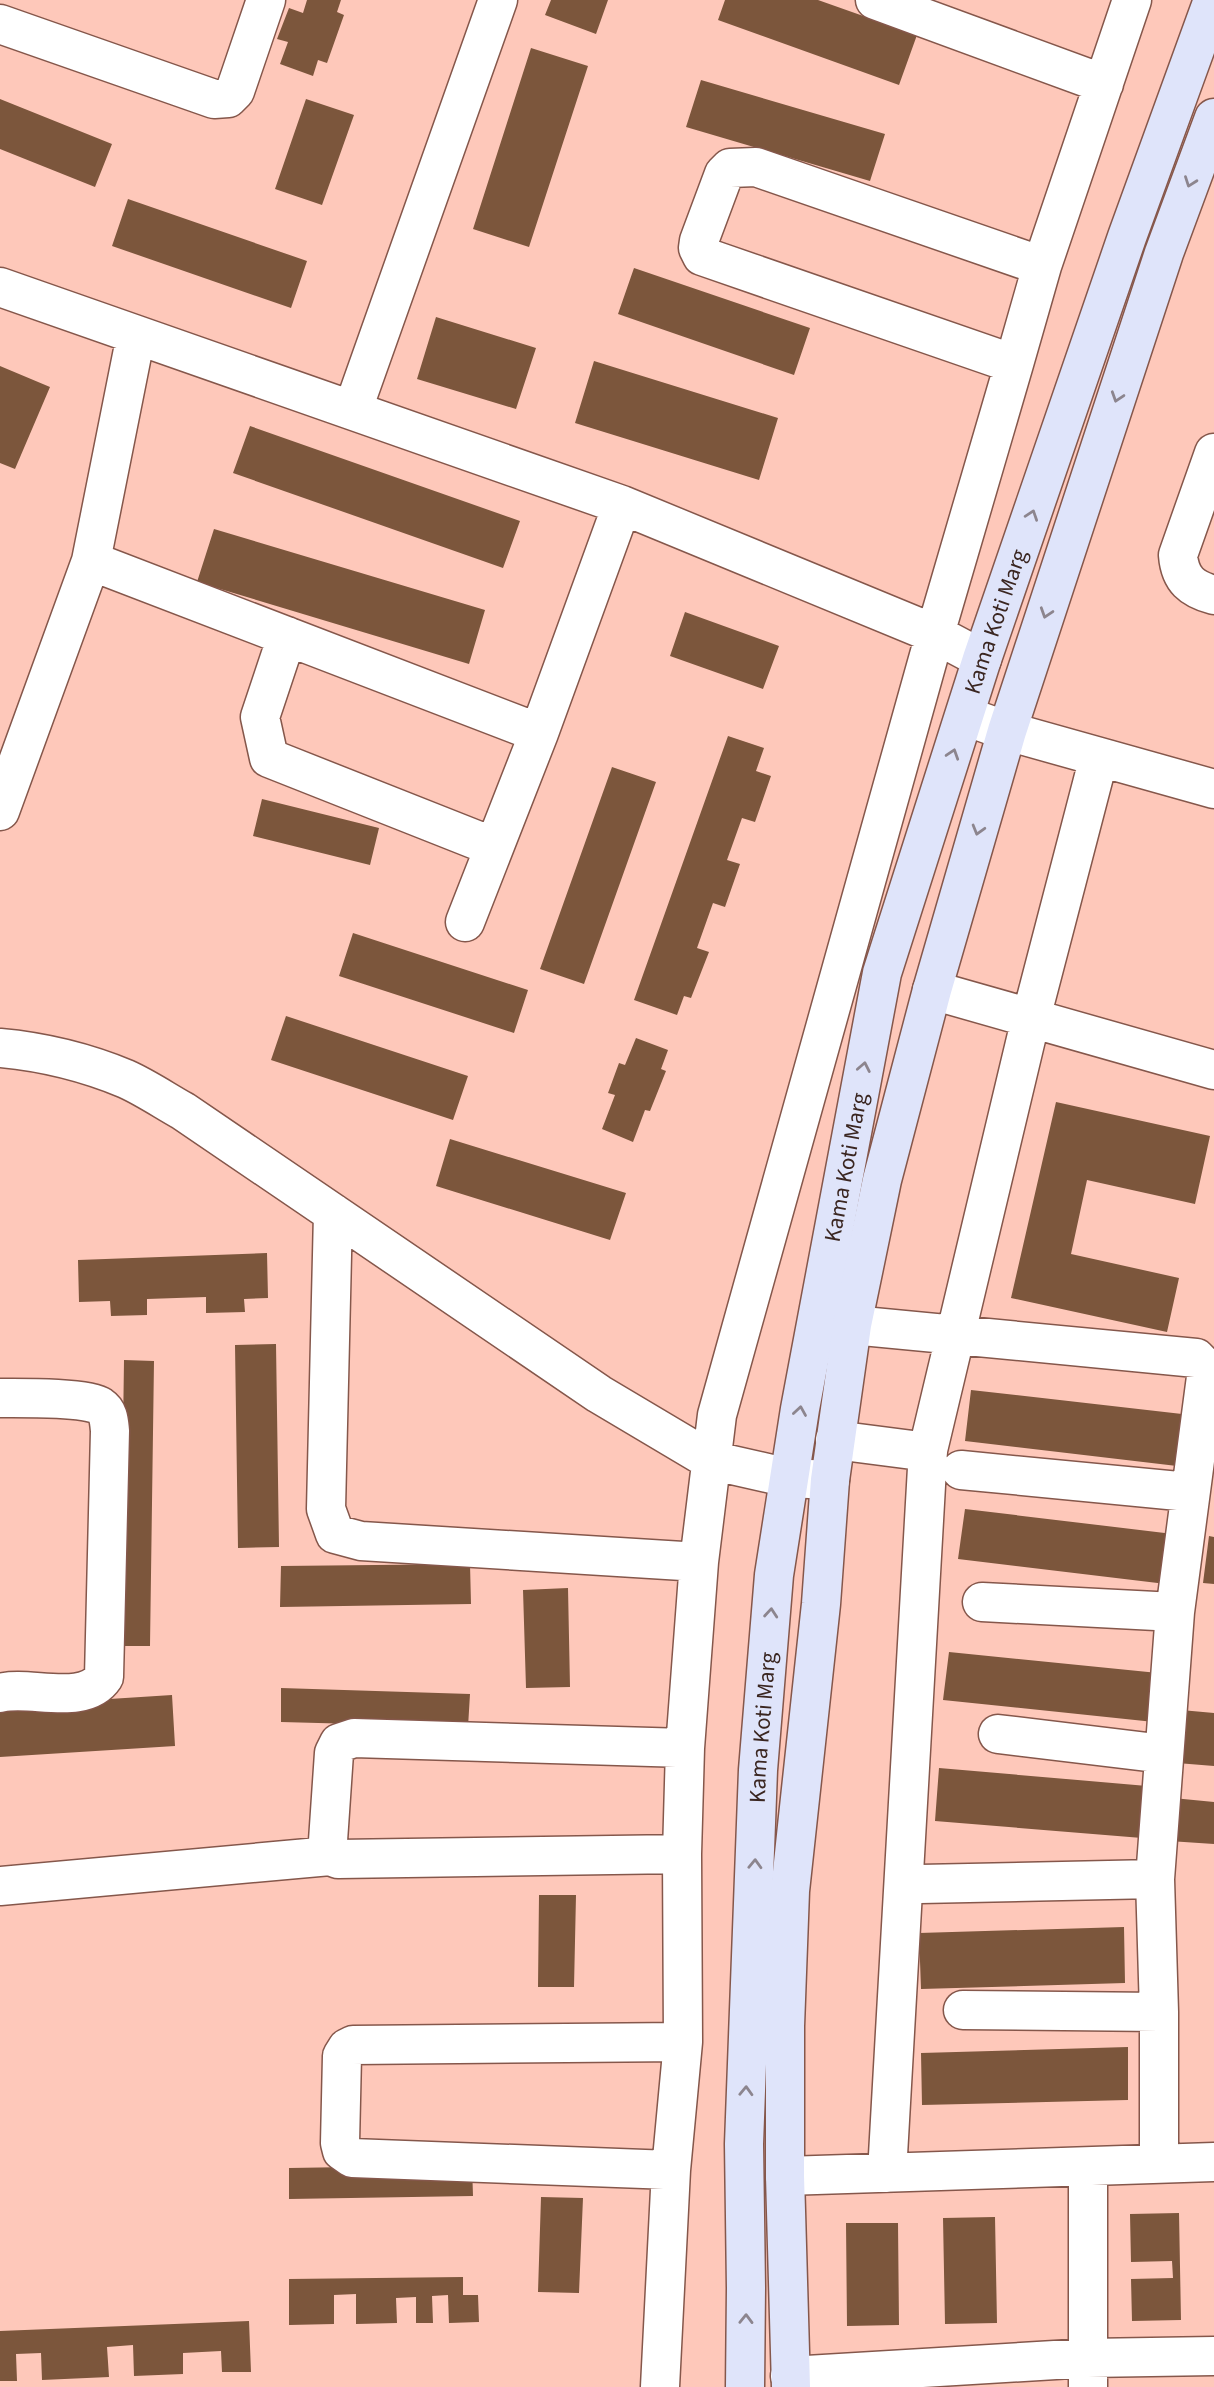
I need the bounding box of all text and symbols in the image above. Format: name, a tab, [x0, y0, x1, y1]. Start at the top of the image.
one-way arrow	[1185, 175, 1199, 187]
one-way arrow	[1111, 390, 1125, 403]
one-way arrow	[1024, 509, 1038, 521]
street label: Kama Koti Marg	[955, 544, 1035, 698]
one-way arrow	[1040, 606, 1054, 619]
one-way arrow	[944, 748, 959, 760]
one-way arrow	[972, 824, 986, 836]
one-way arrow	[856, 1061, 871, 1073]
street label: Kama Koti Marg	[815, 1089, 876, 1245]
one-way arrow	[792, 1405, 807, 1417]
one-way arrow	[763, 1607, 778, 1618]
street label: Kama Koti Marg	[740, 1650, 784, 1803]
one-way arrow	[747, 1858, 762, 1869]
one-way arrow	[739, 2086, 754, 2097]
one-way arrow	[738, 2313, 754, 2324]

